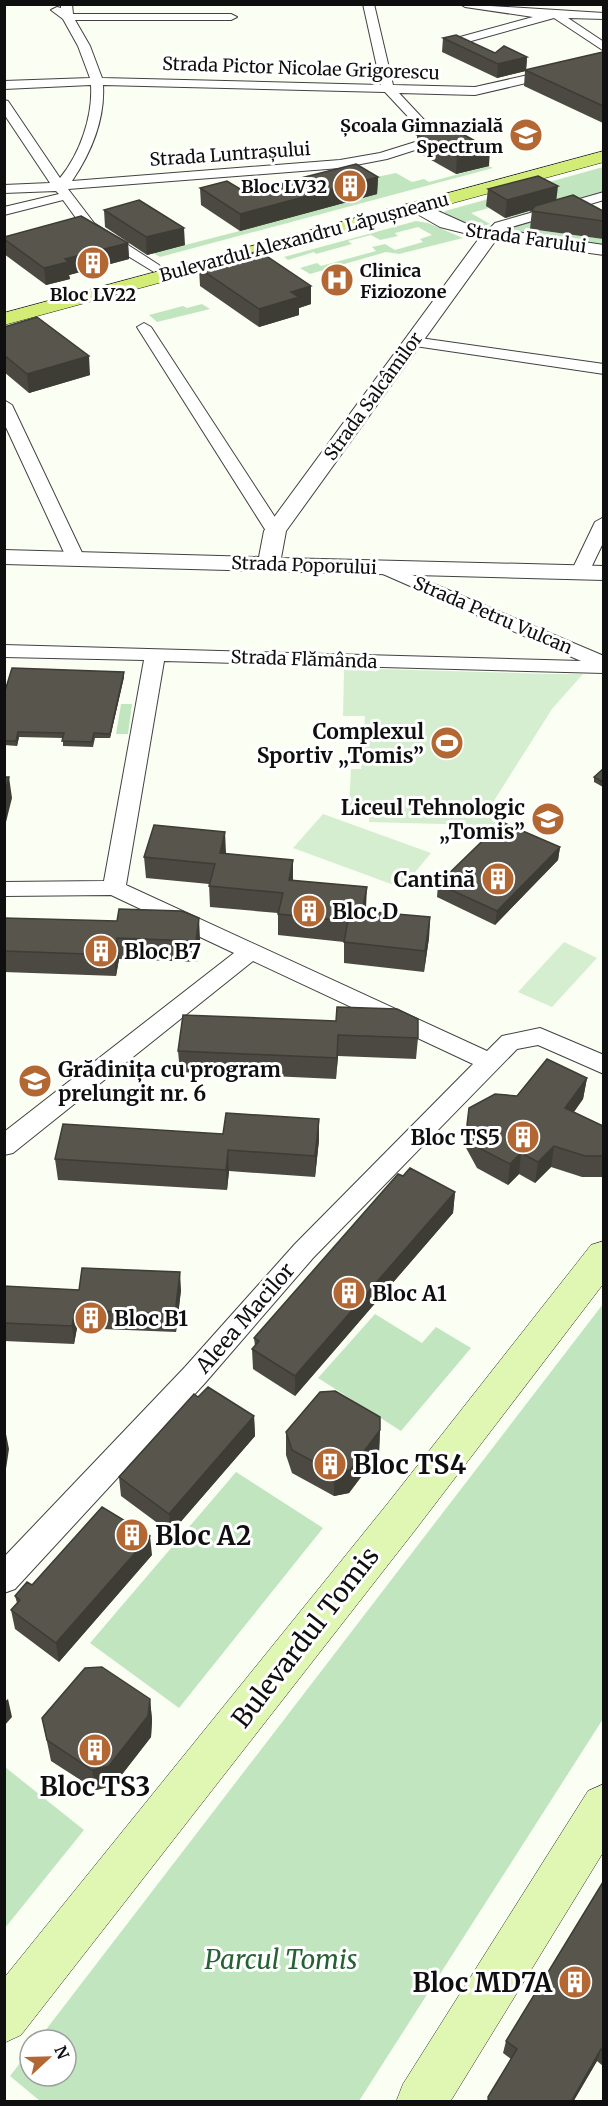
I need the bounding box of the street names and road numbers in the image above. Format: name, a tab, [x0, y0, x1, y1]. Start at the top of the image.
street label: Strada Pictor Nicolae Grigorescu	[162, 52, 440, 84]
street label: Strada Luntrașului	[149, 137, 311, 171]
street label: Bulevardul Alexandru Lăpușneanu	[157, 187, 451, 287]
street label: Strada Farului	[464, 218, 588, 258]
street label: Strada Salcâmilor	[319, 327, 427, 465]
street label: Strada Poporului	[231, 551, 377, 579]
street label: Strada Petru Vulcan	[410, 571, 576, 659]
street label: Strada Flămânda	[230, 645, 378, 673]
street label: Aleea Macilor	[189, 1257, 300, 1380]
street label: Bulevardul Tomis	[224, 1540, 386, 1734]

